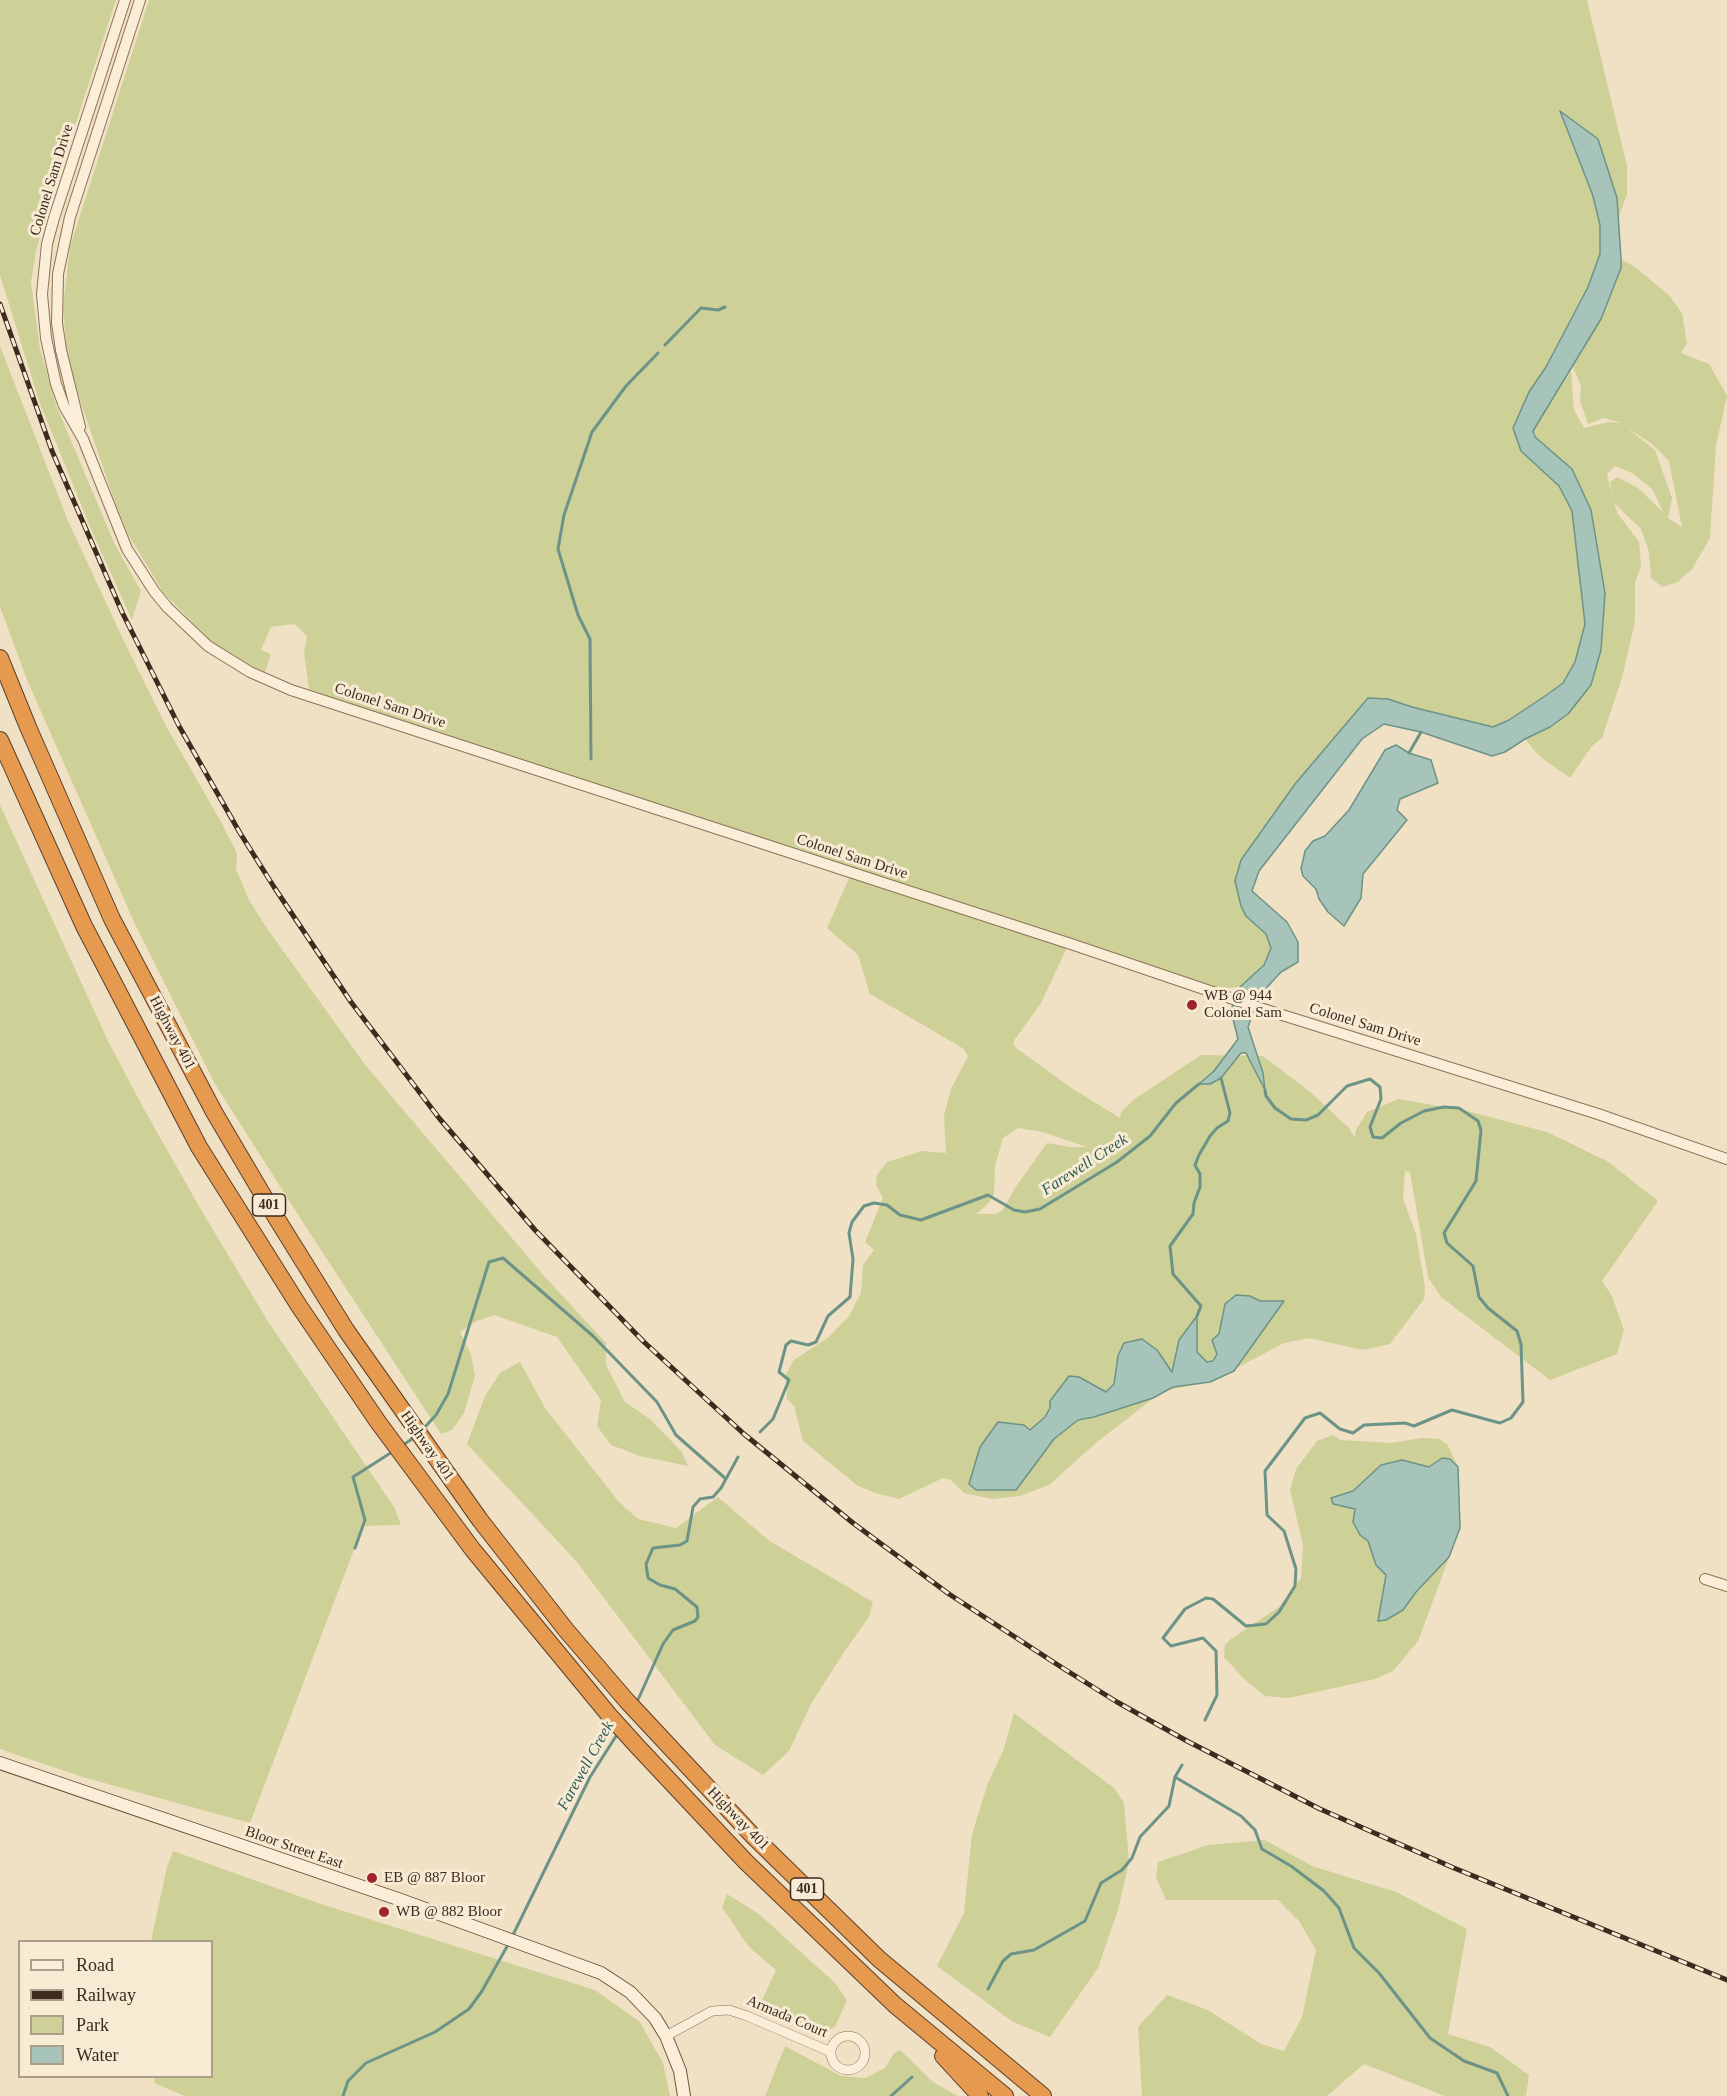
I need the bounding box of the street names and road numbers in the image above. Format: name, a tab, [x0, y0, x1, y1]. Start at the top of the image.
street label: Colonel Sam Drive	[26, 122, 78, 238]
street label: Colonel Sam Drive	[332, 680, 448, 732]
street label: Colonel Sam Drive	[794, 831, 910, 883]
street label: Highway 401	[145, 993, 199, 1073]
street label: Colonel Sam Drive	[1307, 999, 1423, 1051]
road number: 401	[252, 1194, 286, 1216]
street label: Highway 401	[396, 1408, 458, 1484]
street label: Highway 401	[703, 1784, 773, 1854]
street label: Bloor Street East	[243, 1823, 345, 1873]
road number: 401	[790, 1878, 824, 1900]
street label: Armada Court	[744, 1992, 830, 2042]

